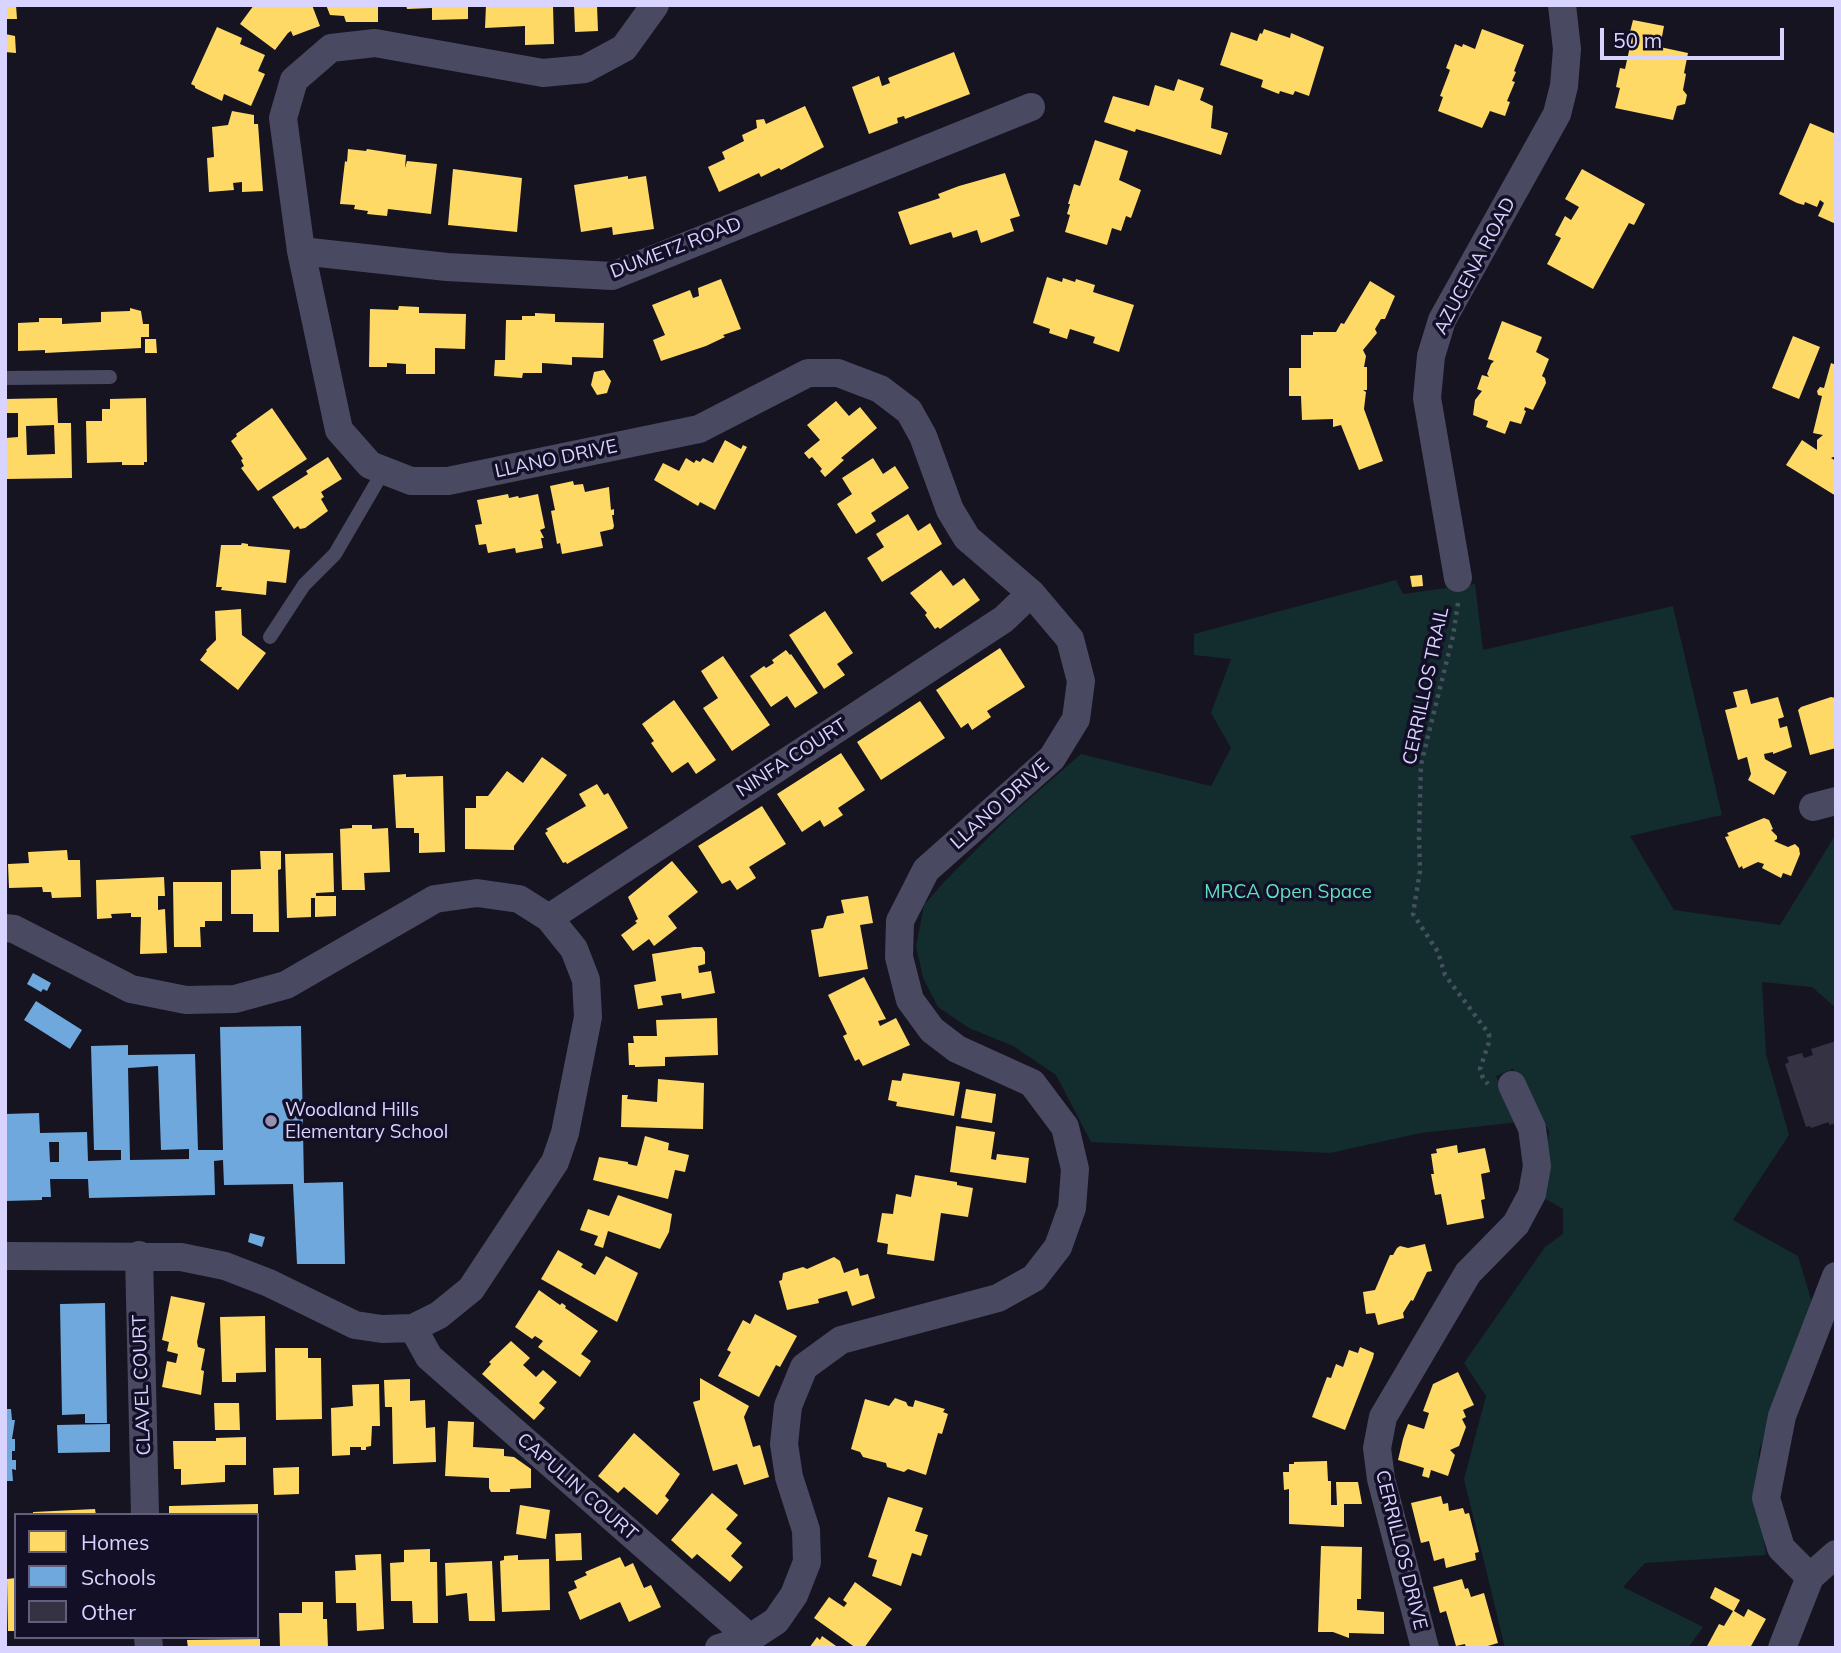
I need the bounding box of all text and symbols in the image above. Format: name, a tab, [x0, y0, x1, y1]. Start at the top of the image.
scale bar	[1603, 14, 1787, 58]
text: 50 m	[1613, 27, 1662, 53]
street label: AZUCENA ROAD	[1429, 194, 1521, 338]
street label: DUMETZ ROAD	[607, 213, 745, 283]
street label: LLANO DRIVE	[493, 435, 619, 483]
street label: CERRILLOS TRAIL	[1398, 605, 1454, 767]
street label: NINFA COURT	[732, 714, 852, 802]
street label: LLANO DRIVE	[946, 754, 1054, 854]
park label: MRCA Open Space	[1204, 881, 1372, 903]
place label: Woodland Hills Elementary School	[285, 1099, 448, 1143]
marker: Woodland Hills Elementary School	[263, 1113, 279, 1129]
street label: CLAVEL COURT	[128, 1314, 156, 1456]
street label: CAPULIN COURT	[512, 1428, 642, 1546]
street label: CERRILLOS DRIVE	[1370, 1468, 1432, 1632]
legend	[14, 1513, 259, 1639]
text: Homes	[81, 1529, 149, 1555]
text: Schools	[81, 1564, 156, 1590]
text: Other	[81, 1599, 136, 1625]

